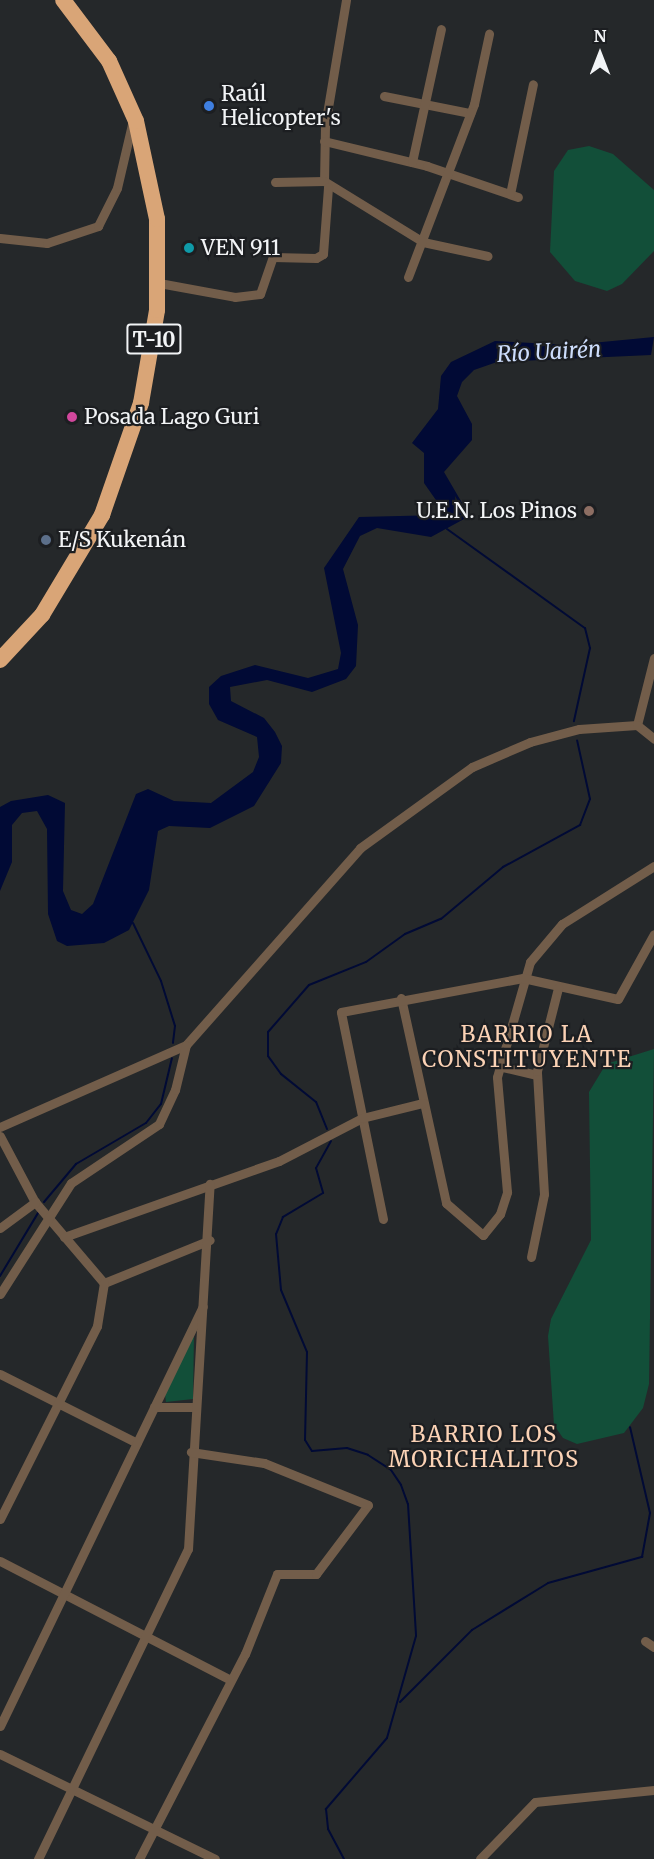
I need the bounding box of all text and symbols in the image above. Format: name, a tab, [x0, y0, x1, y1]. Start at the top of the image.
north arrow	[570, 24, 630, 84]
text: N	[594, 26, 606, 46]
place label: Raúl Helicopter's	[221, 81, 341, 131]
marker: Raúl Helicopter's	[202, 99, 216, 113]
place label: VEN 911	[201, 235, 280, 261]
marker: VEN 911	[182, 241, 196, 255]
road number: T-10	[126, 322, 182, 356]
water label: Río Uairén	[496, 336, 602, 368]
place label: Posada Lago Guri	[84, 404, 260, 430]
marker: Posada Lago Guri	[65, 410, 79, 424]
place label: U.E.N. Los Pinos	[416, 498, 577, 524]
marker: U.E.N. Los Pinos	[582, 504, 596, 518]
place label: E/S Kukenán	[58, 527, 186, 553]
marker: E/S Kukenán	[39, 533, 53, 547]
district label: BARRIO LA CONSTITUYENTE	[422, 1021, 632, 1072]
district label: BARRIO LOS MORICHALITOS	[388, 1421, 580, 1472]

